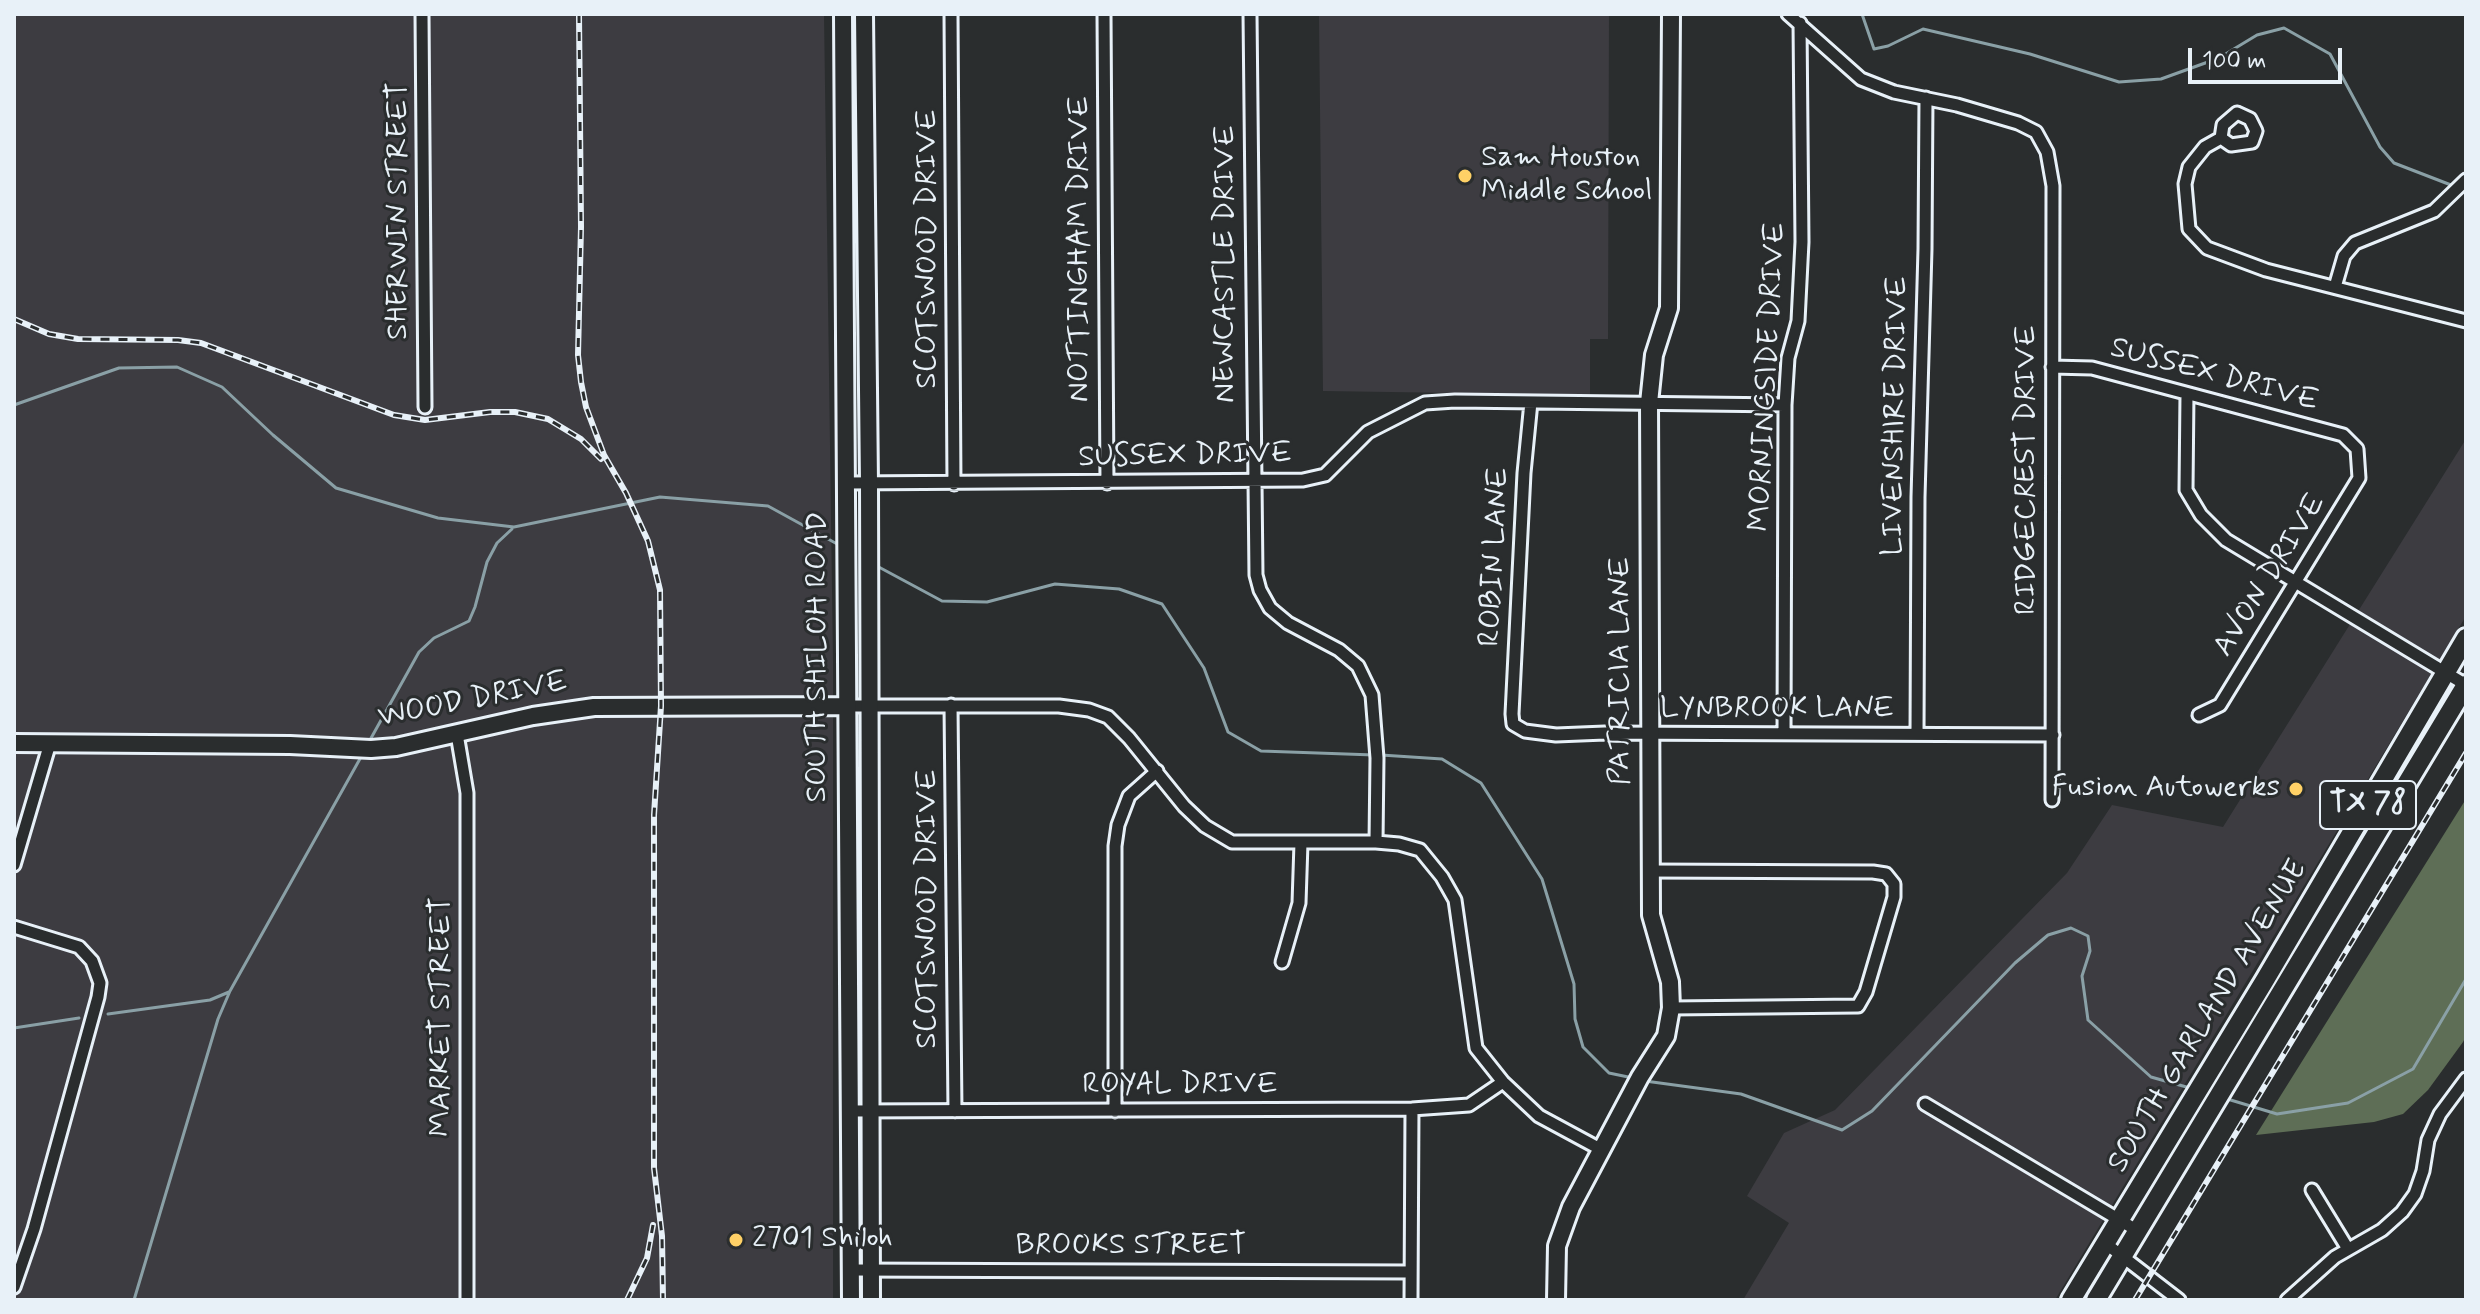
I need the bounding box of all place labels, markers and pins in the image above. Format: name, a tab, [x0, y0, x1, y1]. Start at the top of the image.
place label: Sam Houston Middle School	[1481, 141, 1653, 212]
marker: Sam Houston Middle School	[1456, 167, 1474, 185]
place label: Fusion Autowerks	[2052, 771, 2280, 807]
marker: Fusion Autowerks	[2287, 780, 2305, 798]
place label: 2701 Shiloh	[752, 1222, 893, 1258]
marker: 2701 Shiloh	[727, 1231, 745, 1249]

